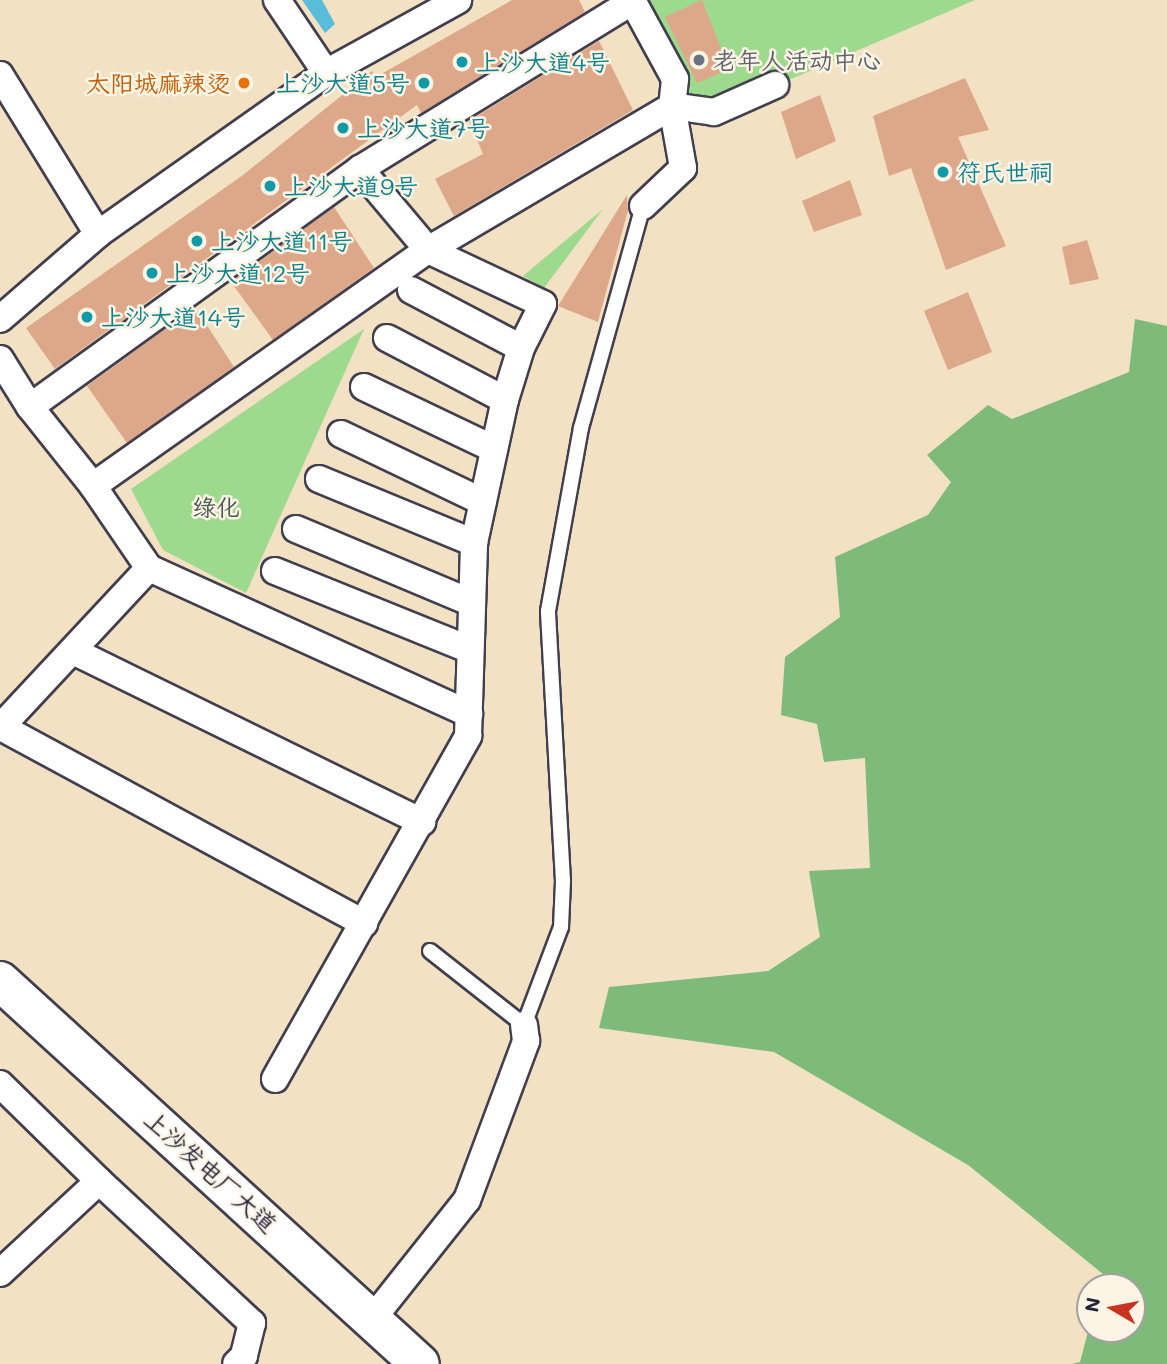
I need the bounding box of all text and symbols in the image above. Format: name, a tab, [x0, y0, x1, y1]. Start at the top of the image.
place label: 老年人活动中心	[713, 46, 881, 74]
place label: 上沙大道4号	[476, 48, 610, 76]
marker: 老年人活动中心	[691, 52, 707, 68]
marker: 上沙大道4号	[454, 54, 470, 70]
place label: 太阳城麻辣烫	[86, 69, 230, 97]
place label: 上沙大道5号	[276, 69, 410, 97]
marker: 太阳城麻辣烫	[236, 75, 252, 91]
marker: 上沙大道5号	[416, 75, 432, 91]
place label: 上沙大道7号	[357, 114, 490, 142]
marker: 上沙大道7号	[335, 120, 351, 136]
place label: 符氏世祠	[957, 158, 1053, 186]
marker: 符氏世祠	[935, 164, 951, 180]
place label: 上沙大道9号	[284, 172, 418, 200]
marker: 上沙大道9号	[262, 178, 278, 194]
place label: 上沙大道11号	[211, 227, 352, 255]
marker: 上沙大道11号	[189, 233, 205, 249]
place label: 上沙大道12号	[166, 259, 310, 287]
marker: 上沙大道12号	[144, 265, 160, 281]
place label: 上沙大道14号	[101, 303, 246, 331]
marker: 上沙大道14号	[79, 309, 95, 325]
park label: 绿化	[192, 493, 240, 521]
street label: 上沙发电厂大道	[139, 1104, 283, 1238]
north arrow	[1076, 1273, 1146, 1343]
text: N	[1078, 1295, 1105, 1314]

